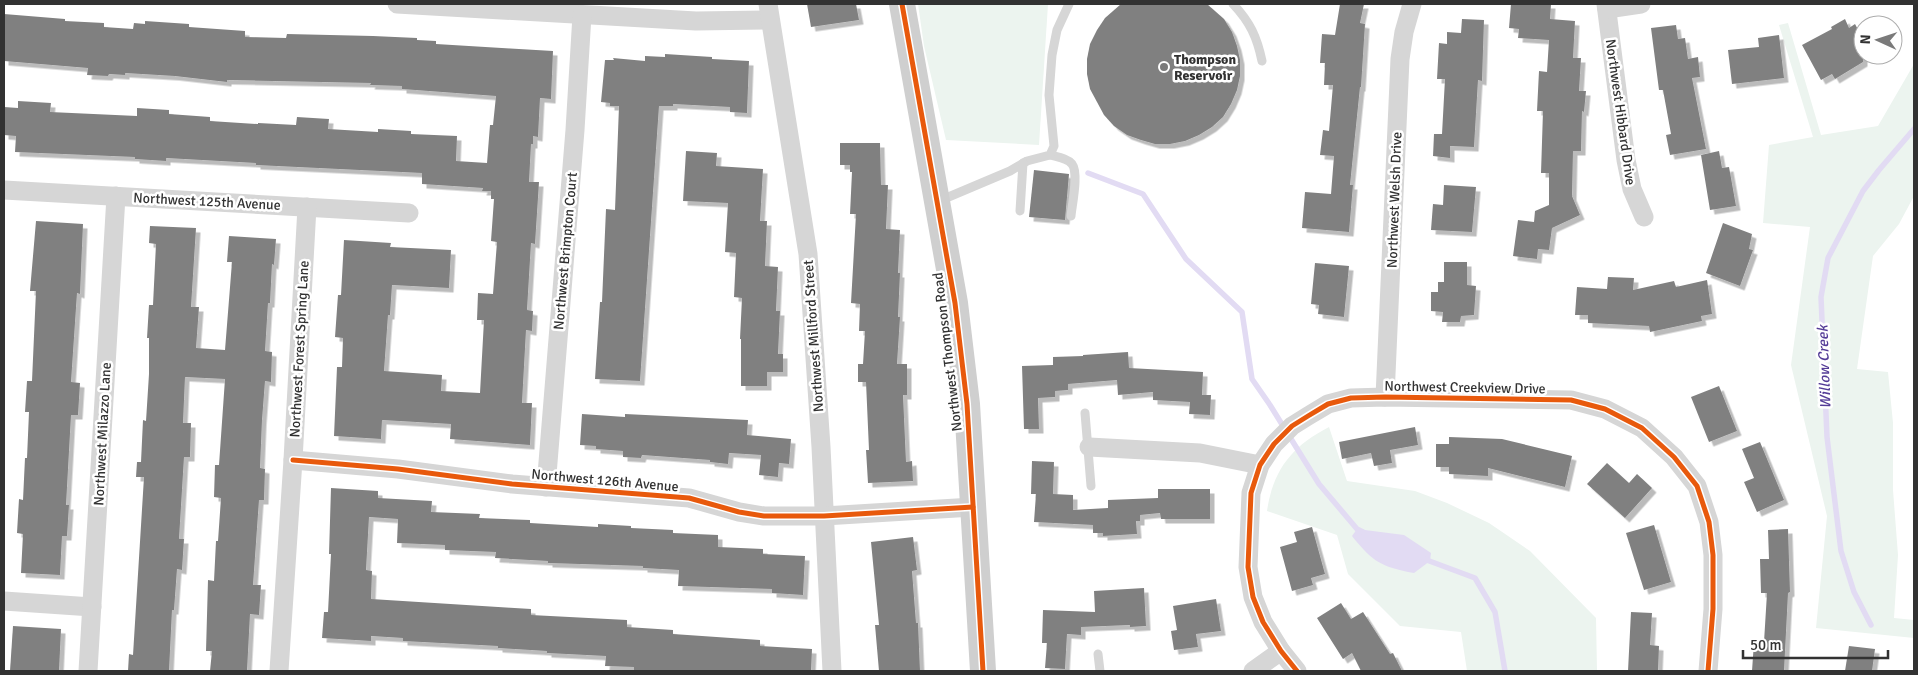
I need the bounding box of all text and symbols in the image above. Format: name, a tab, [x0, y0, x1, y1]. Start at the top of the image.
north arrow	[1853, 15, 1903, 65]
text: N	[1857, 34, 1874, 45]
street label: Northwest Hibbard Drive	[1602, 38, 1639, 186]
place label: Thompson Reservoir	[1174, 51, 1236, 84]
marker: Thompson Reservoir	[1158, 61, 1170, 73]
street label: Northwest Welsh Drive	[1384, 132, 1405, 268]
street label: Northwest Brimpton Court	[550, 172, 581, 330]
street label: Northwest 125th Avenue	[133, 189, 281, 214]
street label: Northwest Millford Street	[800, 259, 827, 413]
street label: Northwest Forest Spring Lane	[286, 260, 313, 438]
street label: Northwest Thompson Road	[929, 271, 966, 432]
water label: Willow Creek	[1813, 323, 1834, 409]
street label: Northwest Milazzo Lane	[90, 362, 115, 506]
street label: Northwest Creekview Drive	[1384, 378, 1546, 397]
street label: Northwest 126th Avenue	[531, 466, 679, 495]
scale bar	[1743, 628, 1888, 660]
text: 50 m	[1750, 636, 1781, 654]

